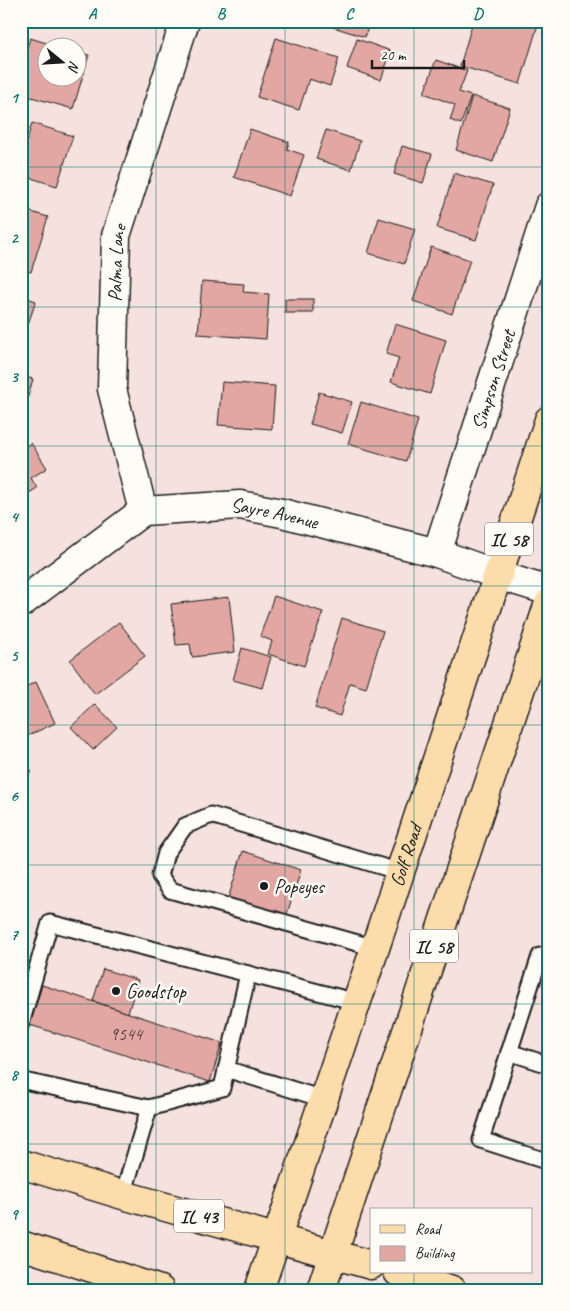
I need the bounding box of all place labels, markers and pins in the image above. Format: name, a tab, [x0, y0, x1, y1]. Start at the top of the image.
place label: Popeyes	[274, 874, 326, 899]
marker: Popeyes	[258, 880, 270, 892]
place label: Goodstop	[126, 979, 187, 1004]
marker: Goodstop	[110, 985, 122, 997]

